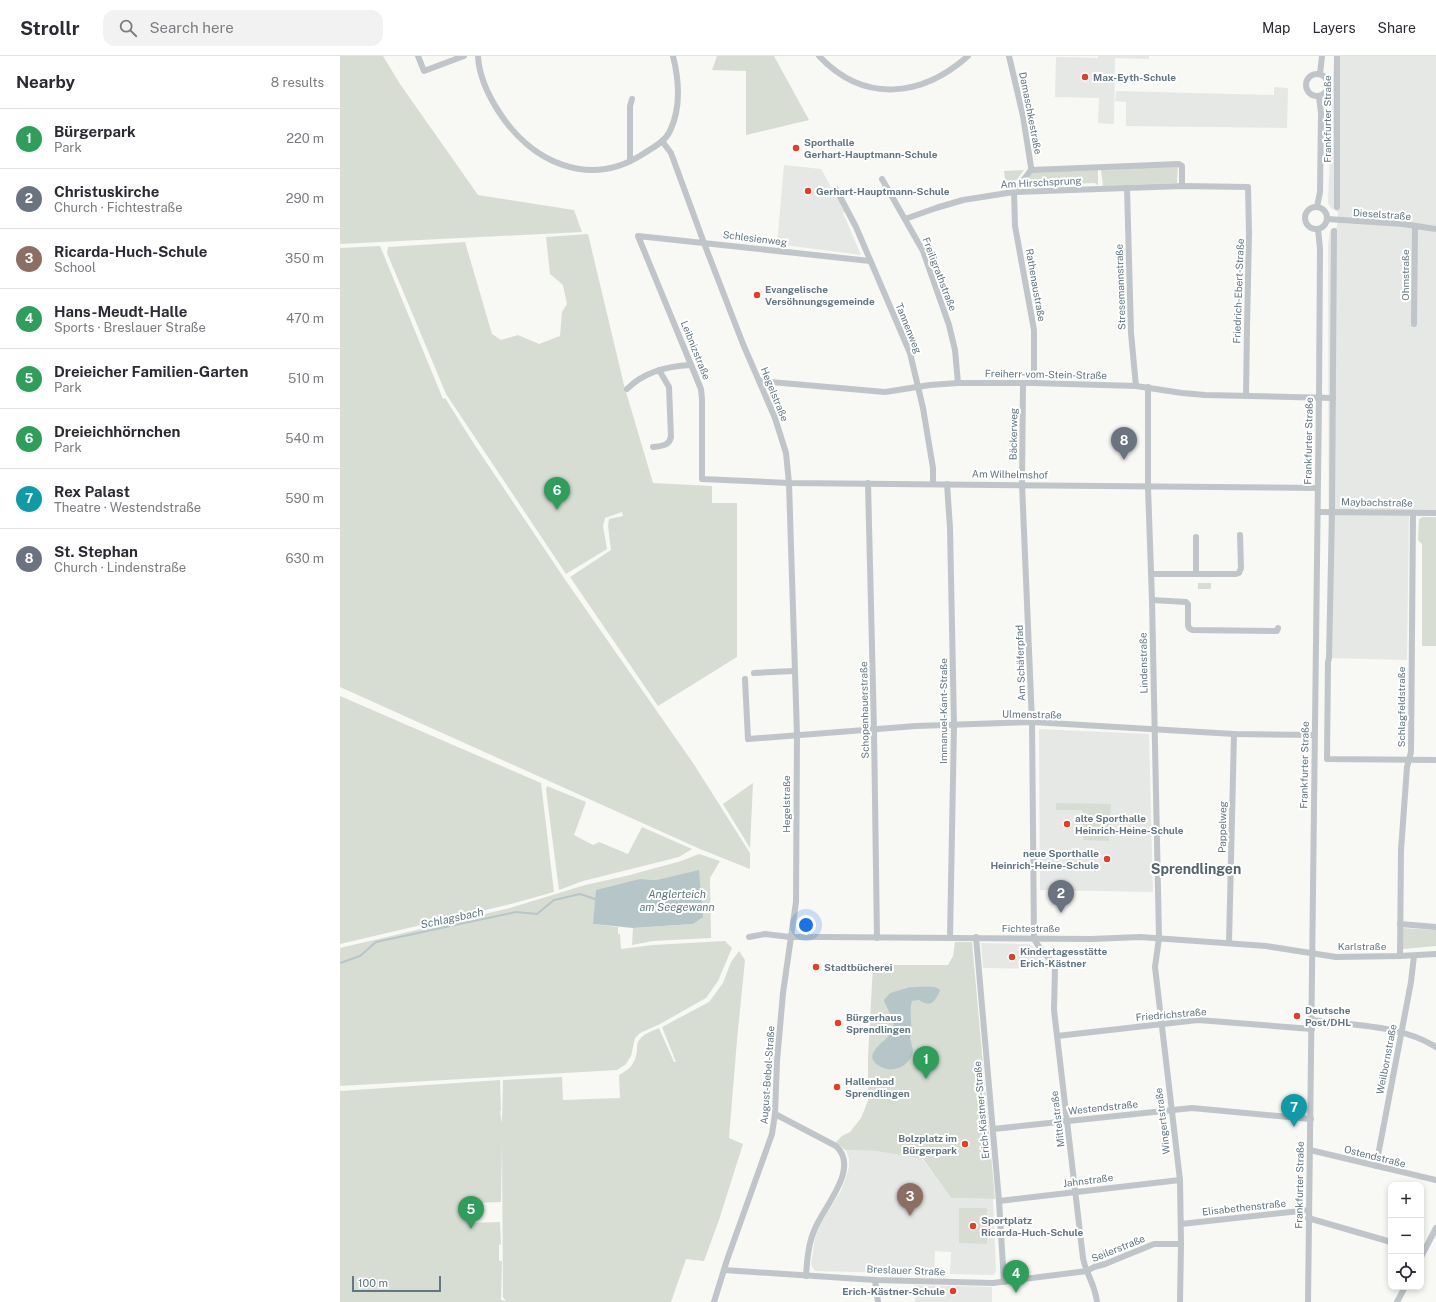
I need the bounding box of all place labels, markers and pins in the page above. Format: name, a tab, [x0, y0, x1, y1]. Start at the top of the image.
place label: Max-Eyth-Schule	[1093, 71, 1176, 83]
marker: Max-Eyth-Schule	[1080, 72, 1090, 82]
place label: Sporthalle Gerhart-Hauptmann-Schule	[804, 136, 938, 160]
marker: Sporthalle Gerhart-Hauptmann-Schule	[791, 143, 801, 153]
place label: Gerhart-Hauptmann-Schule	[816, 185, 950, 197]
marker: Gerhart-Hauptmann-Schule	[803, 186, 813, 196]
place label: Evangelische Versöhnungsgemeinde	[765, 283, 875, 307]
marker: Evangelische Versöhnungsgemeinde	[752, 290, 762, 300]
pin: 8	[1111, 427, 1137, 460]
pin: 6	[544, 477, 570, 510]
place label: alte Sporthalle Heinrich-Heine-Schule	[1075, 812, 1184, 836]
marker: alte Sporthalle Heinrich-Heine-Schule	[1062, 819, 1072, 829]
place label: neue Sporthalle Heinrich-Heine-Schule	[990, 847, 1099, 871]
marker: neue Sporthalle Heinrich-Heine-Schule	[1102, 854, 1112, 864]
pin: 2	[1048, 880, 1074, 913]
place label: Kindertagesstätte Erich-Kästner	[1020, 945, 1107, 969]
marker: Kindertagesstätte Erich-Kästner	[1007, 952, 1017, 962]
place label: Stadtbücherei	[824, 961, 893, 973]
marker: Stadtbücherei	[811, 962, 821, 972]
place label: Deutsche Post/DHL	[1305, 1004, 1351, 1028]
place label: Bürgerhaus Sprendlingen	[846, 1011, 911, 1035]
marker: Deutsche Post/DHL	[1292, 1011, 1302, 1021]
marker: Bürgerhaus Sprendlingen	[833, 1018, 843, 1028]
pin: 1	[913, 1046, 939, 1079]
place label: Hallenbad Sprendlingen	[845, 1075, 910, 1099]
marker: Hallenbad Sprendlingen	[832, 1082, 842, 1092]
pin: 7	[1281, 1094, 1307, 1127]
place label: Bolzplatz im Bürgerpark	[898, 1132, 957, 1156]
marker: Bolzplatz im Bürgerpark	[960, 1139, 970, 1149]
pin: 3	[897, 1183, 923, 1216]
pin: 5	[458, 1196, 484, 1229]
place label: Sportplatz Ricarda-Huch-Schule	[981, 1214, 1083, 1238]
marker: Sportplatz Ricarda-Huch-Schule	[968, 1221, 978, 1231]
pin: 4	[1003, 1260, 1029, 1293]
place label: Erich-Kästner-Schule	[842, 1285, 945, 1297]
marker: Erich-Kästner-Schule	[948, 1286, 958, 1296]

